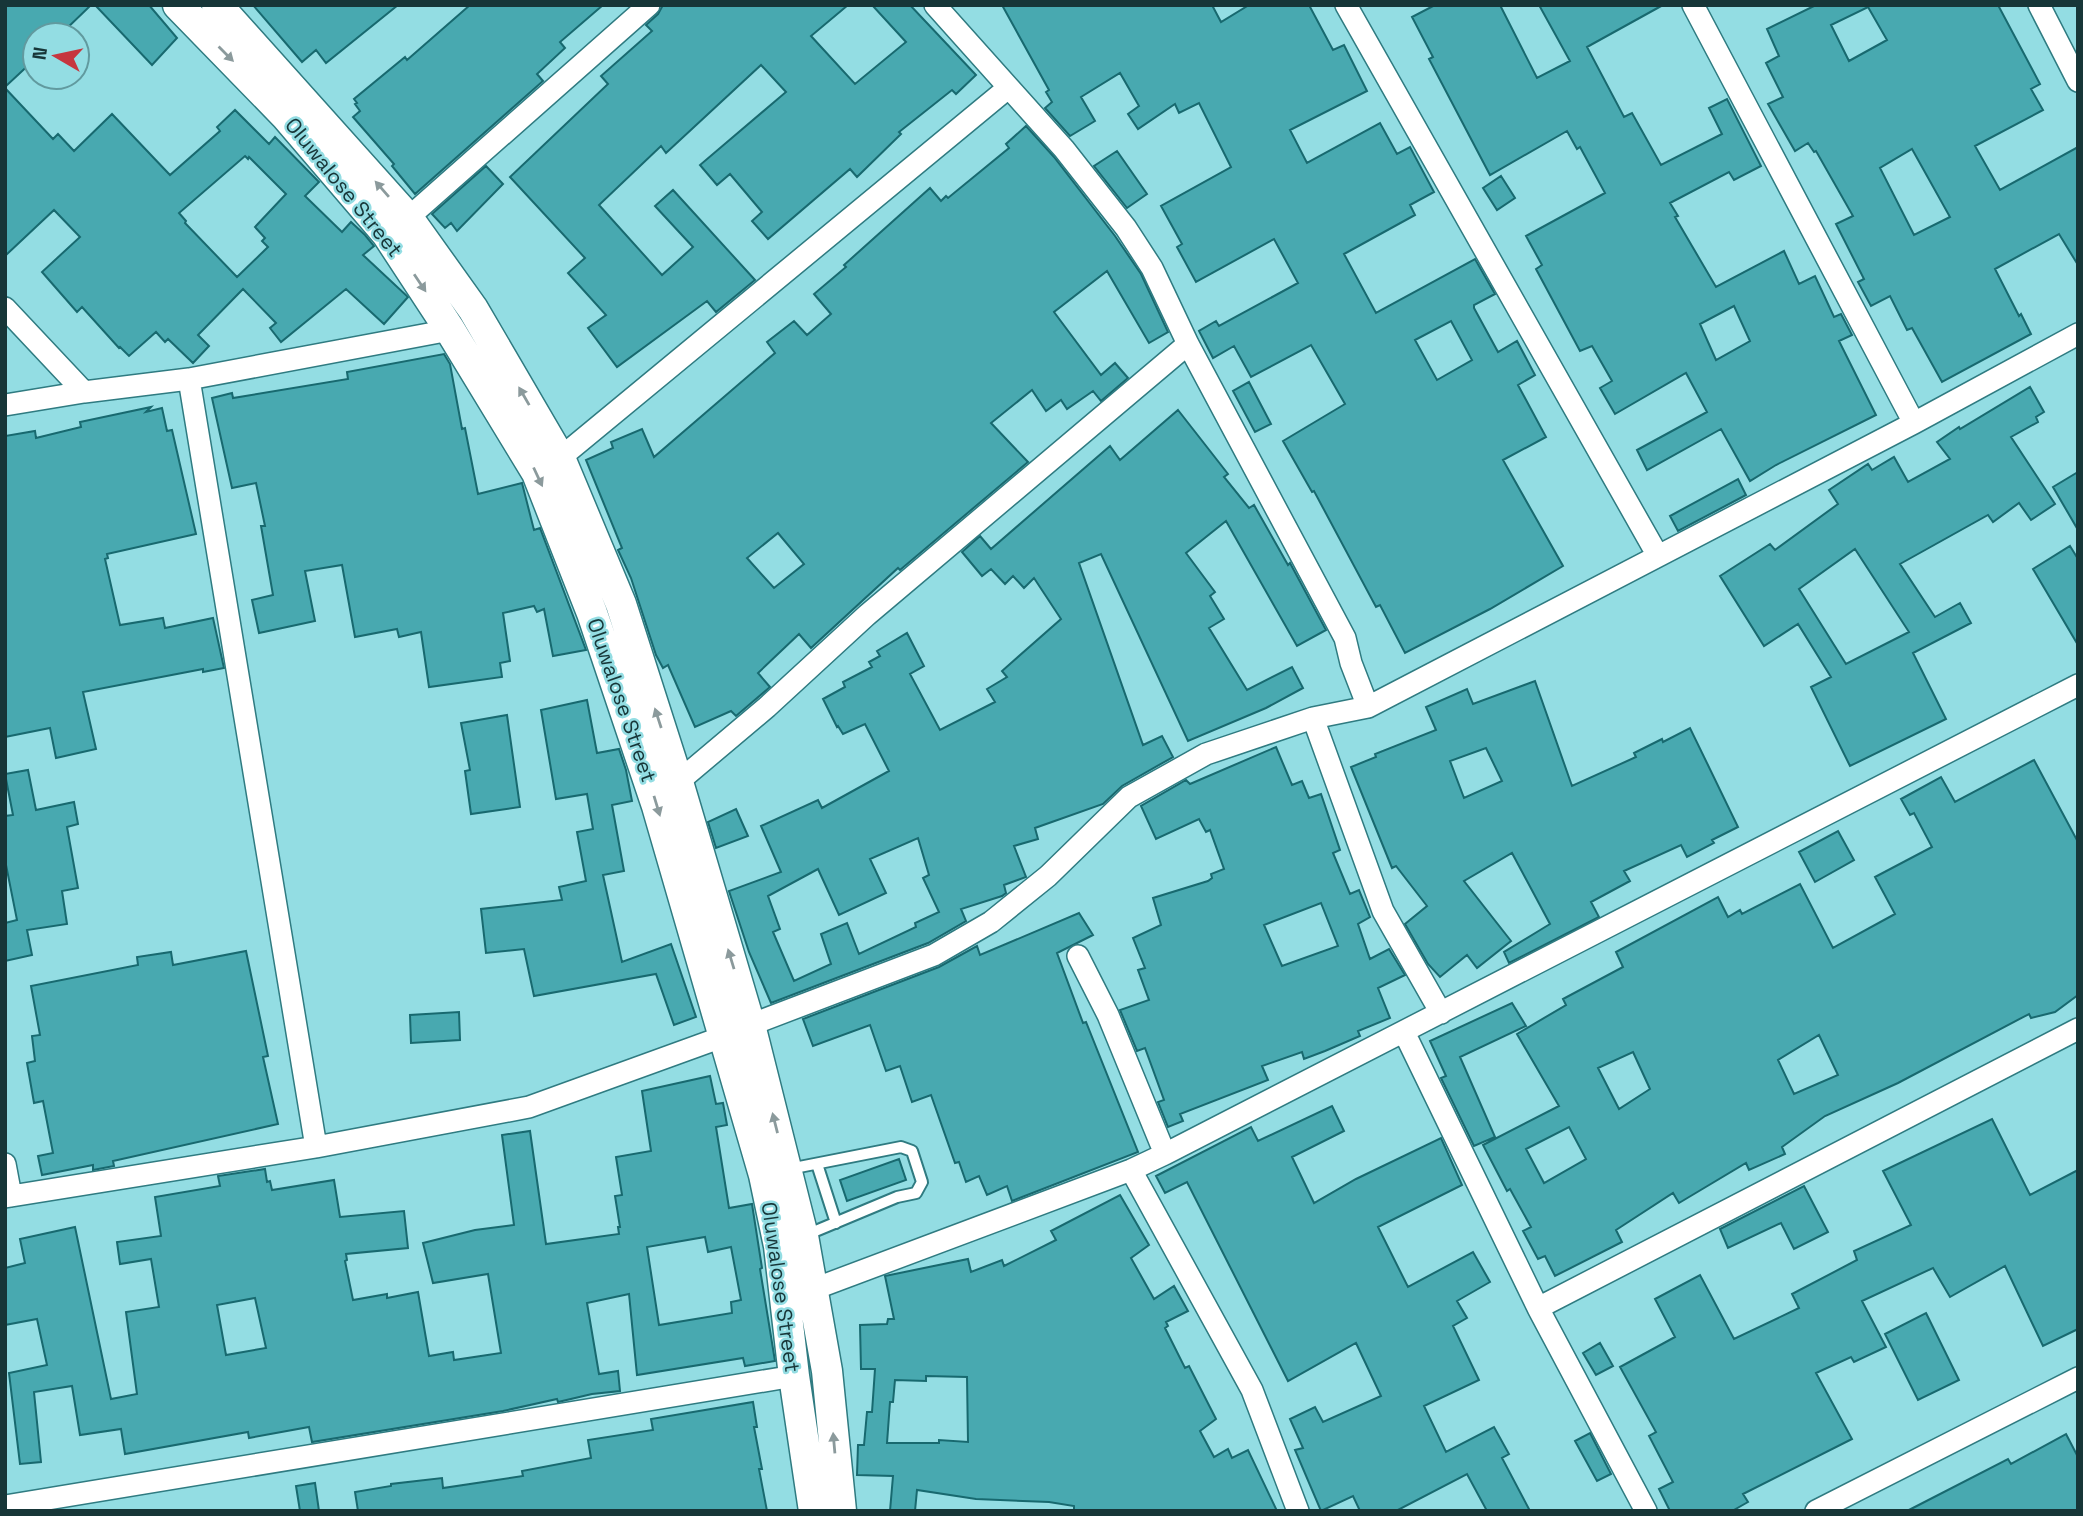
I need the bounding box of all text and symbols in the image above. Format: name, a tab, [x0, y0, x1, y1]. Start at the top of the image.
north arrow	[21, 21, 91, 91]
text: N	[26, 45, 53, 62]
one-way arrow	[217, 45, 233, 62]
street label: Oluwalose Street	[279, 112, 409, 262]
one-way arrow	[375, 180, 390, 197]
one-way arrow	[413, 273, 426, 293]
one-way arrow	[518, 386, 530, 406]
one-way arrow	[532, 467, 544, 487]
street label: Oluwalose Street	[581, 614, 663, 786]
one-way arrow	[652, 708, 663, 729]
one-way arrow	[652, 796, 663, 817]
one-way arrow	[725, 949, 735, 970]
one-way arrow	[769, 1112, 780, 1134]
street label: Oluwalose Street	[756, 1200, 806, 1374]
one-way arrow	[829, 1432, 840, 1454]

